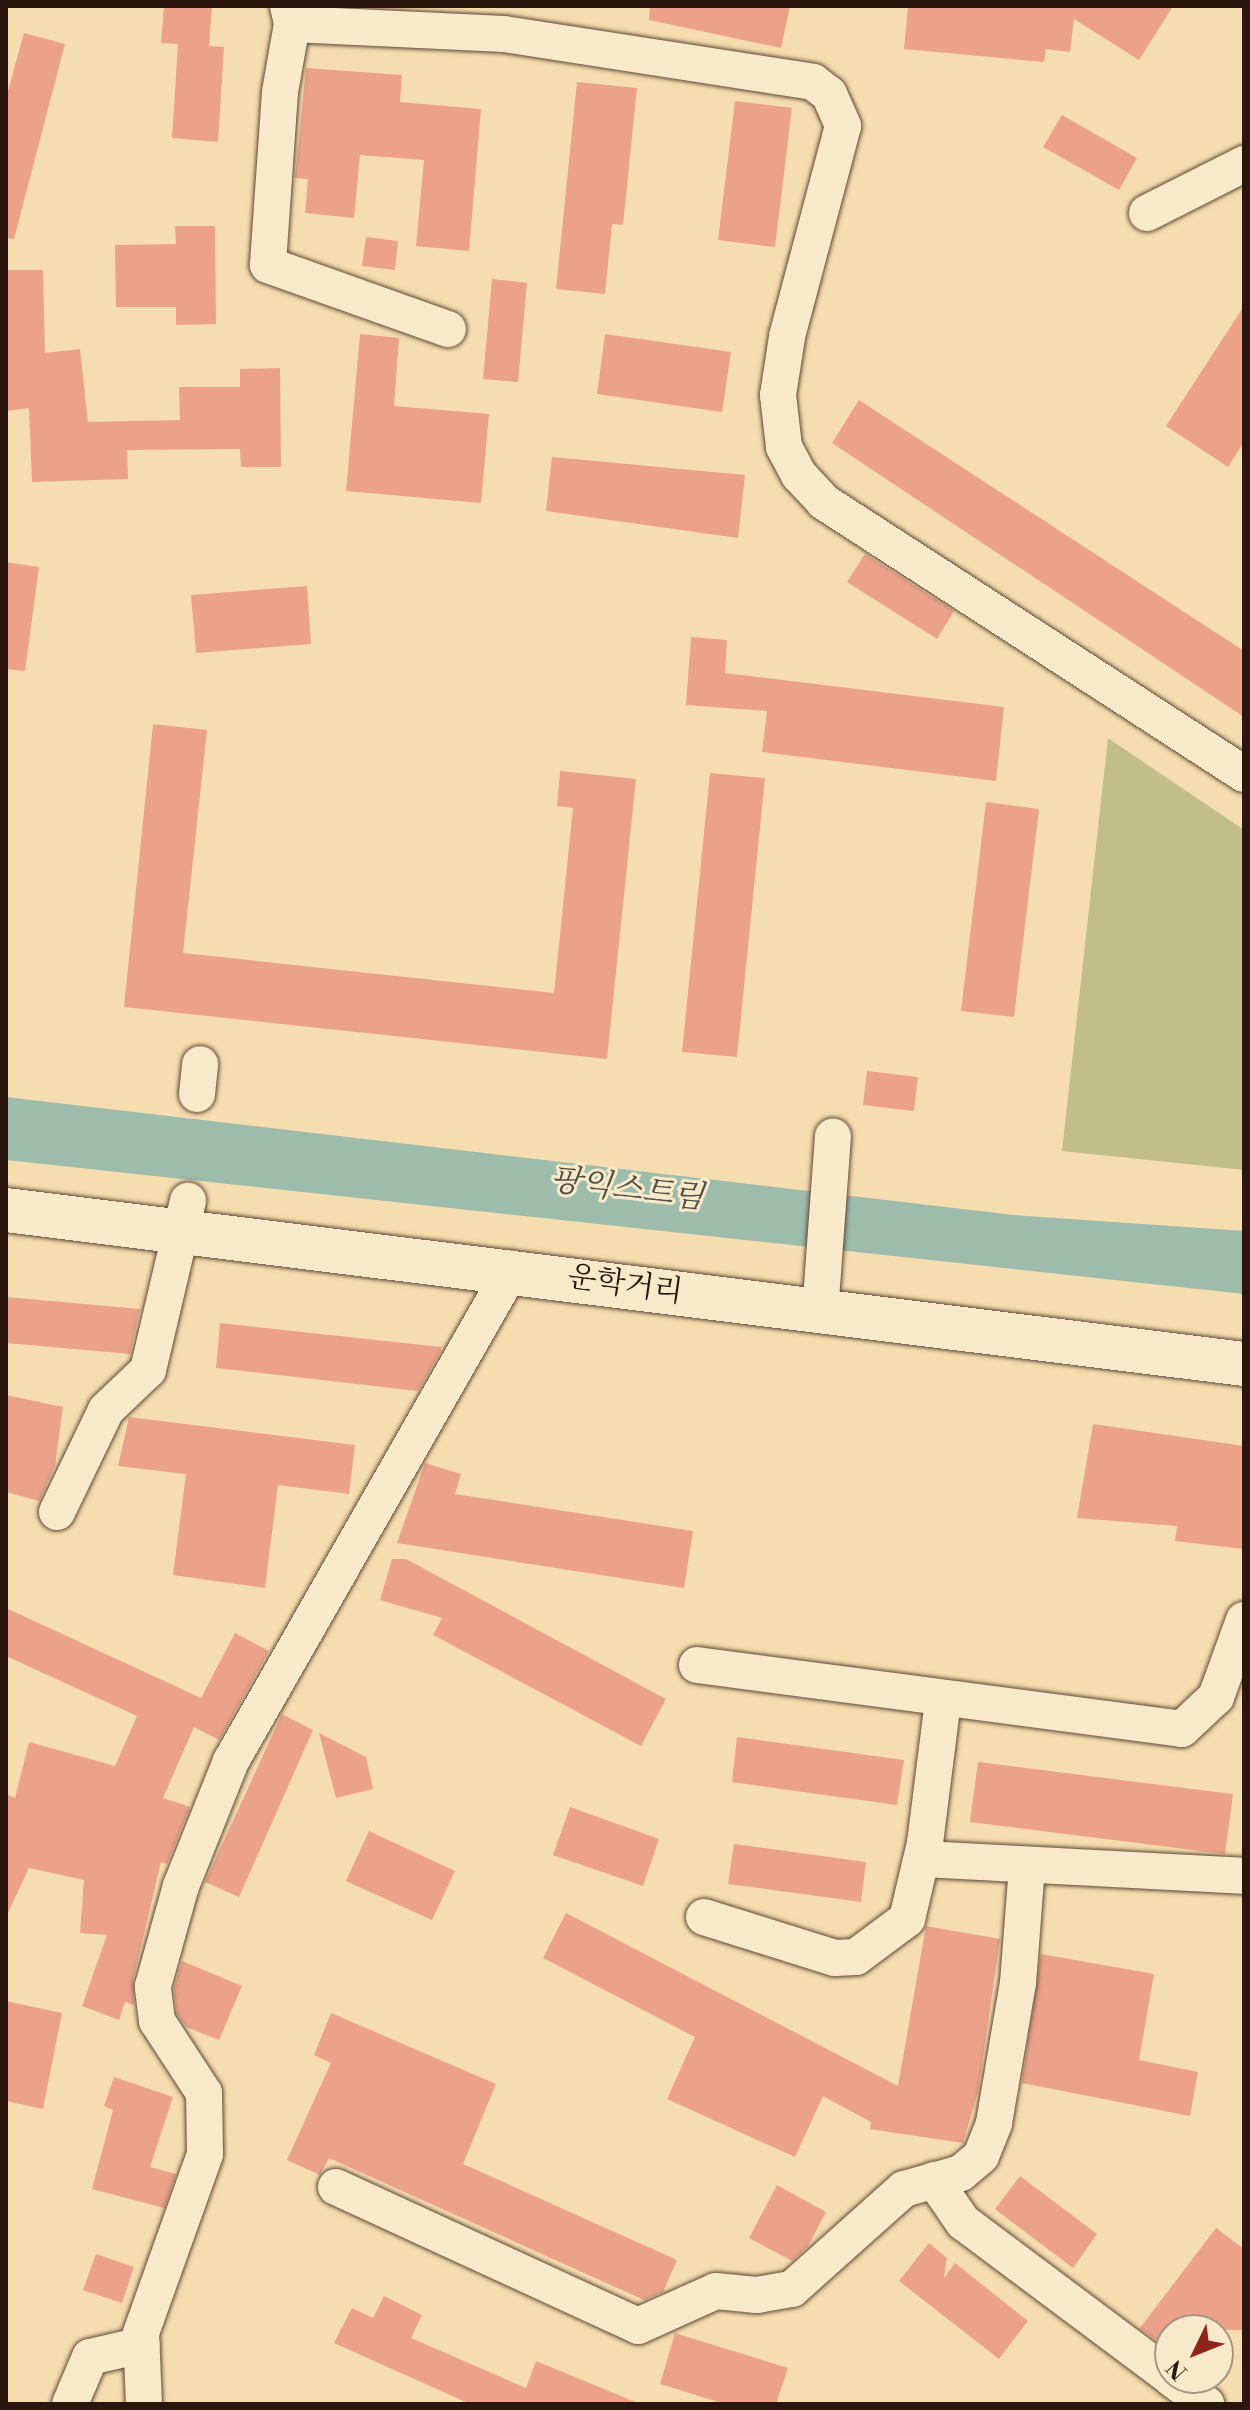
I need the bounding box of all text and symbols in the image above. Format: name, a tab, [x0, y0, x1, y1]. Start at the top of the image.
water label: 팡익스트림	[548, 1161, 706, 1217]
street label: 운학거리	[565, 1259, 685, 1311]
north arrow	[1154, 2314, 1234, 2394]
text: N	[1162, 2354, 1193, 2385]

